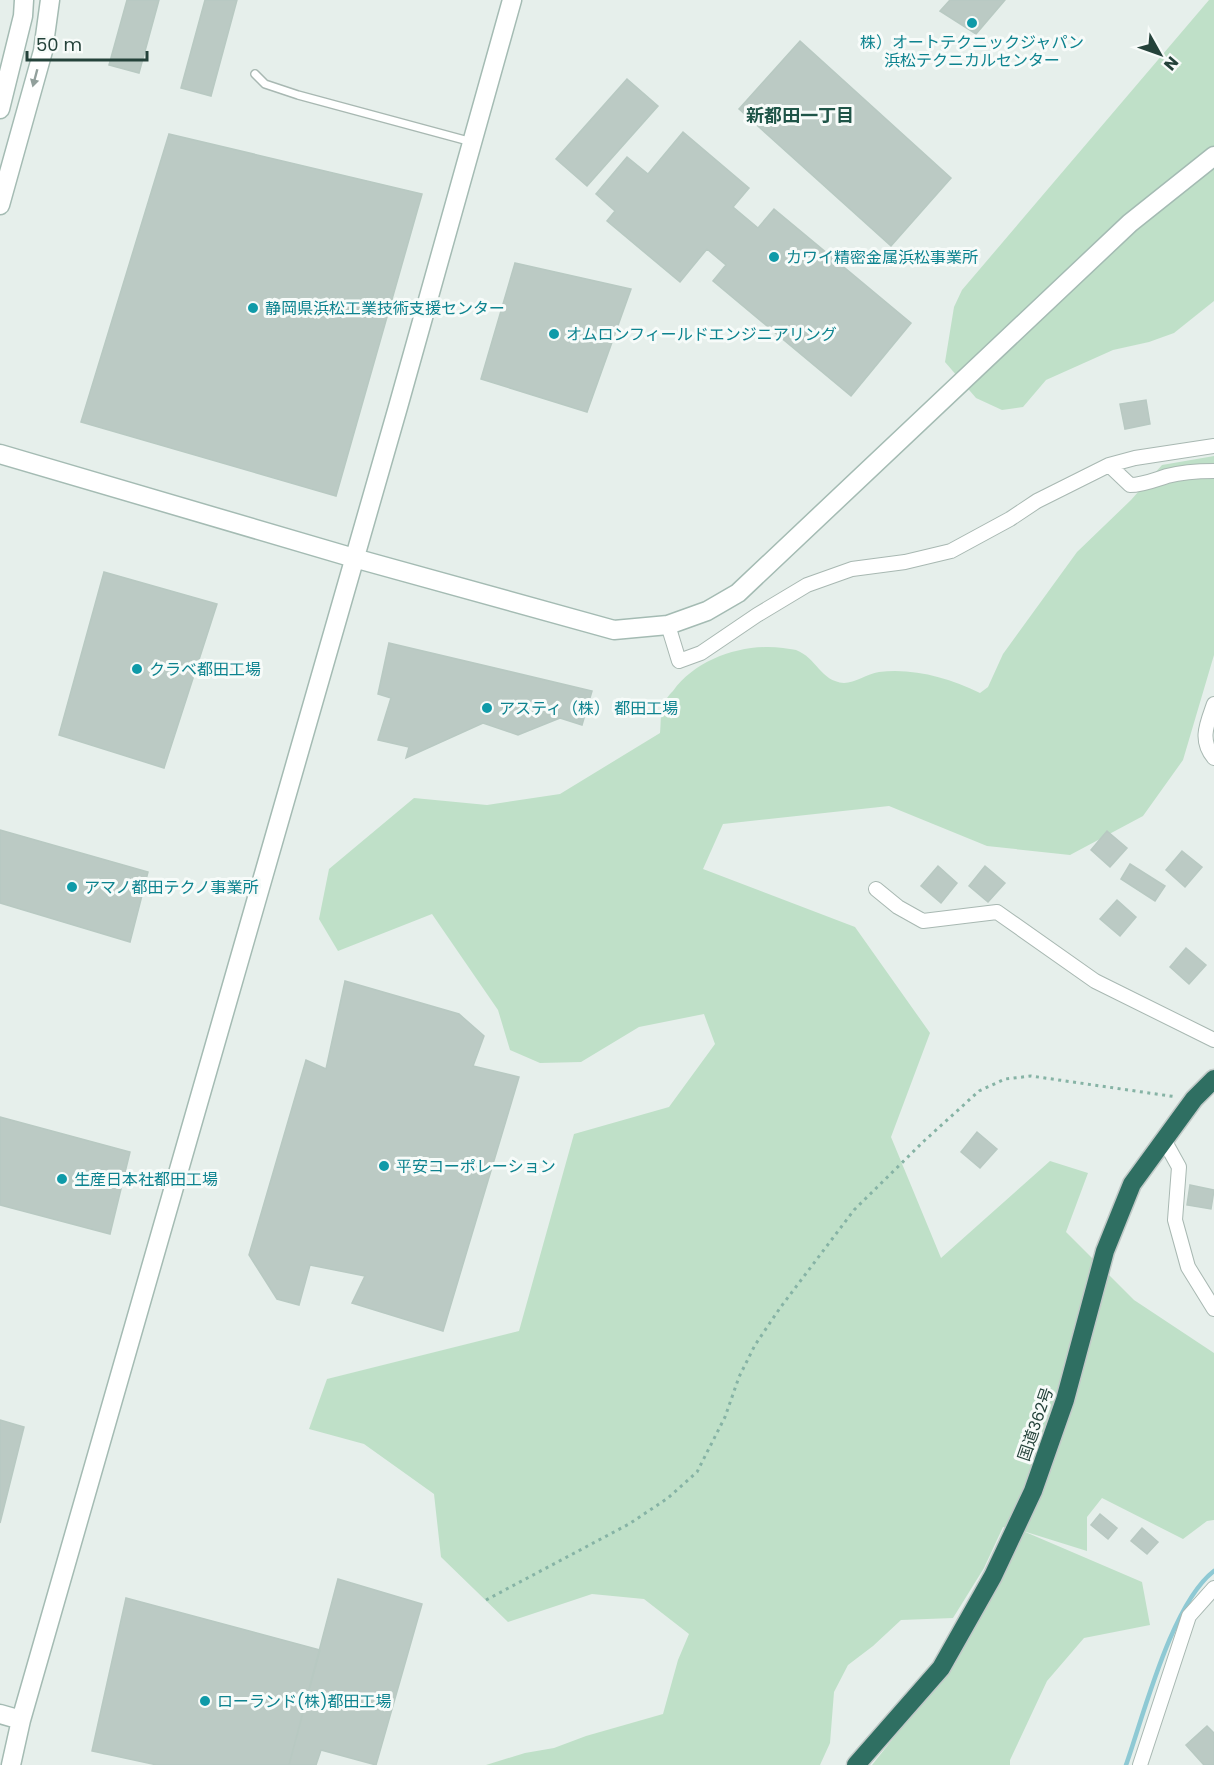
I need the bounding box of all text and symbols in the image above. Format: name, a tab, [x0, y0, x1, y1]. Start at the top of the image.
marker: 株）オートテクニックジャパン 浜松テクニカルセンター	[965, 16, 979, 30]
scale bar	[27, 24, 147, 62]
north arrow	[1130, 24, 1190, 84]
place label: 株）オートテクニックジャパン 浜松テクニカルセンター	[860, 31, 1084, 72]
text: 50 m	[36, 32, 82, 57]
text: N	[1158, 51, 1184, 75]
one-way arrow	[30, 69, 39, 87]
district label: 新都田一丁目	[746, 103, 854, 128]
place label: カワイ精密金属浜松事業所	[786, 246, 978, 269]
marker: カワイ精密金属浜松事業所	[767, 250, 781, 264]
place label: 静岡県浜松工業技術支援センター	[265, 297, 505, 320]
marker: 静岡県浜松工業技術支援センター	[246, 301, 260, 315]
place label: オムロンフィールドエンジニアリング	[566, 323, 837, 346]
marker: オムロンフィールドエンジニアリング	[547, 327, 561, 341]
place label: クラベ都田工場	[149, 658, 261, 681]
marker: クラベ都田工場	[130, 662, 144, 676]
place label: アスティ（株） 都田工場	[499, 697, 678, 720]
marker: アスティ（株） 都田工場	[480, 701, 494, 715]
place label: アマノ都田テクノ事業所	[84, 876, 259, 899]
marker: アマノ都田テクノ事業所	[65, 880, 79, 894]
place label: 平安コーポレーション	[396, 1155, 556, 1178]
marker: 平安コーポレーション	[377, 1159, 391, 1173]
place label: 生産日本社都田工場	[74, 1168, 218, 1191]
marker: 生産日本社都田工場	[55, 1172, 69, 1186]
street label: 国道362号	[1012, 1384, 1059, 1464]
place label: ローランド(株)都田工場	[217, 1690, 392, 1713]
marker: ローランド(株)都田工場	[198, 1694, 212, 1708]

